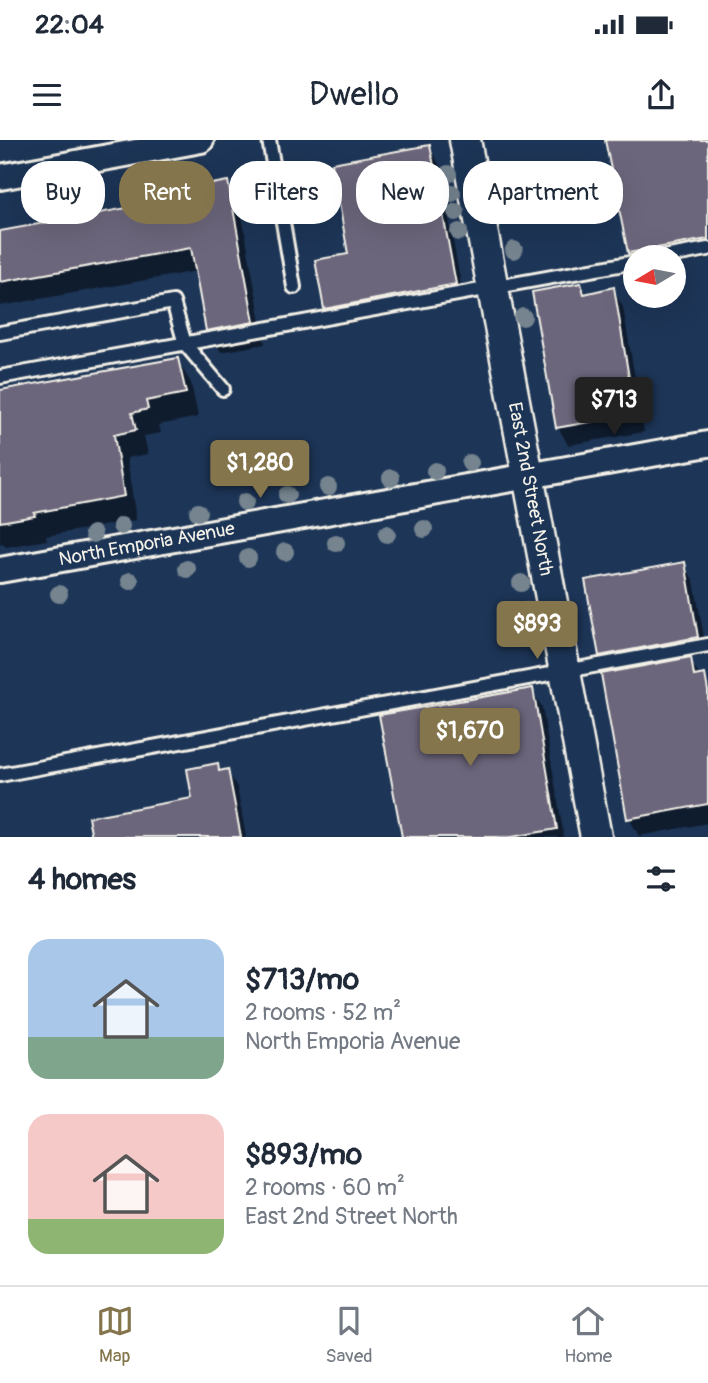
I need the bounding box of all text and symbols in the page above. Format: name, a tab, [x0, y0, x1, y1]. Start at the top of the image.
text: 22:04	[35, 9, 104, 41]
text: Dwello	[309, 75, 399, 115]
icon: menu	[28, 76, 66, 114]
icon: share	[642, 76, 680, 114]
chip: Buy	[21, 161, 105, 224]
chip: Rent	[119, 161, 215, 224]
chip: Filters	[229, 161, 342, 224]
chip: New	[356, 161, 449, 224]
chip: Apartment	[463, 161, 623, 224]
north arrow	[623, 245, 686, 308]
map controls	[623, 245, 686, 308]
pin: $713	[573, 378, 655, 437]
text: $713	[591, 385, 637, 414]
street label: East 2nd Street North	[503, 400, 559, 578]
pin: $1,280	[203, 440, 317, 500]
text: $1,280	[226, 448, 294, 477]
street label: North Emporia Avenue	[57, 516, 237, 571]
pin: $893	[496, 602, 578, 661]
text: $893	[513, 609, 561, 638]
pin: $1,670	[413, 708, 527, 768]
text: $1,670	[436, 716, 504, 745]
icon: filters	[642, 860, 680, 898]
text: 4 homes	[28, 861, 136, 898]
text: $713/mo	[245, 961, 359, 998]
icon: home	[84, 967, 168, 1051]
text: 2 rooms · 52 m²	[245, 998, 401, 1027]
text: North Emporia Avenue	[245, 1027, 460, 1056]
text: $893/mo	[245, 1136, 362, 1173]
icon: home	[84, 1142, 168, 1226]
text: 2 rooms · 60 m²	[245, 1173, 405, 1202]
text: East 2nd Street North	[245, 1202, 458, 1231]
tab: Map	[96, 1302, 134, 1368]
tab: Saved	[325, 1302, 373, 1368]
tab: Home	[564, 1302, 612, 1368]

